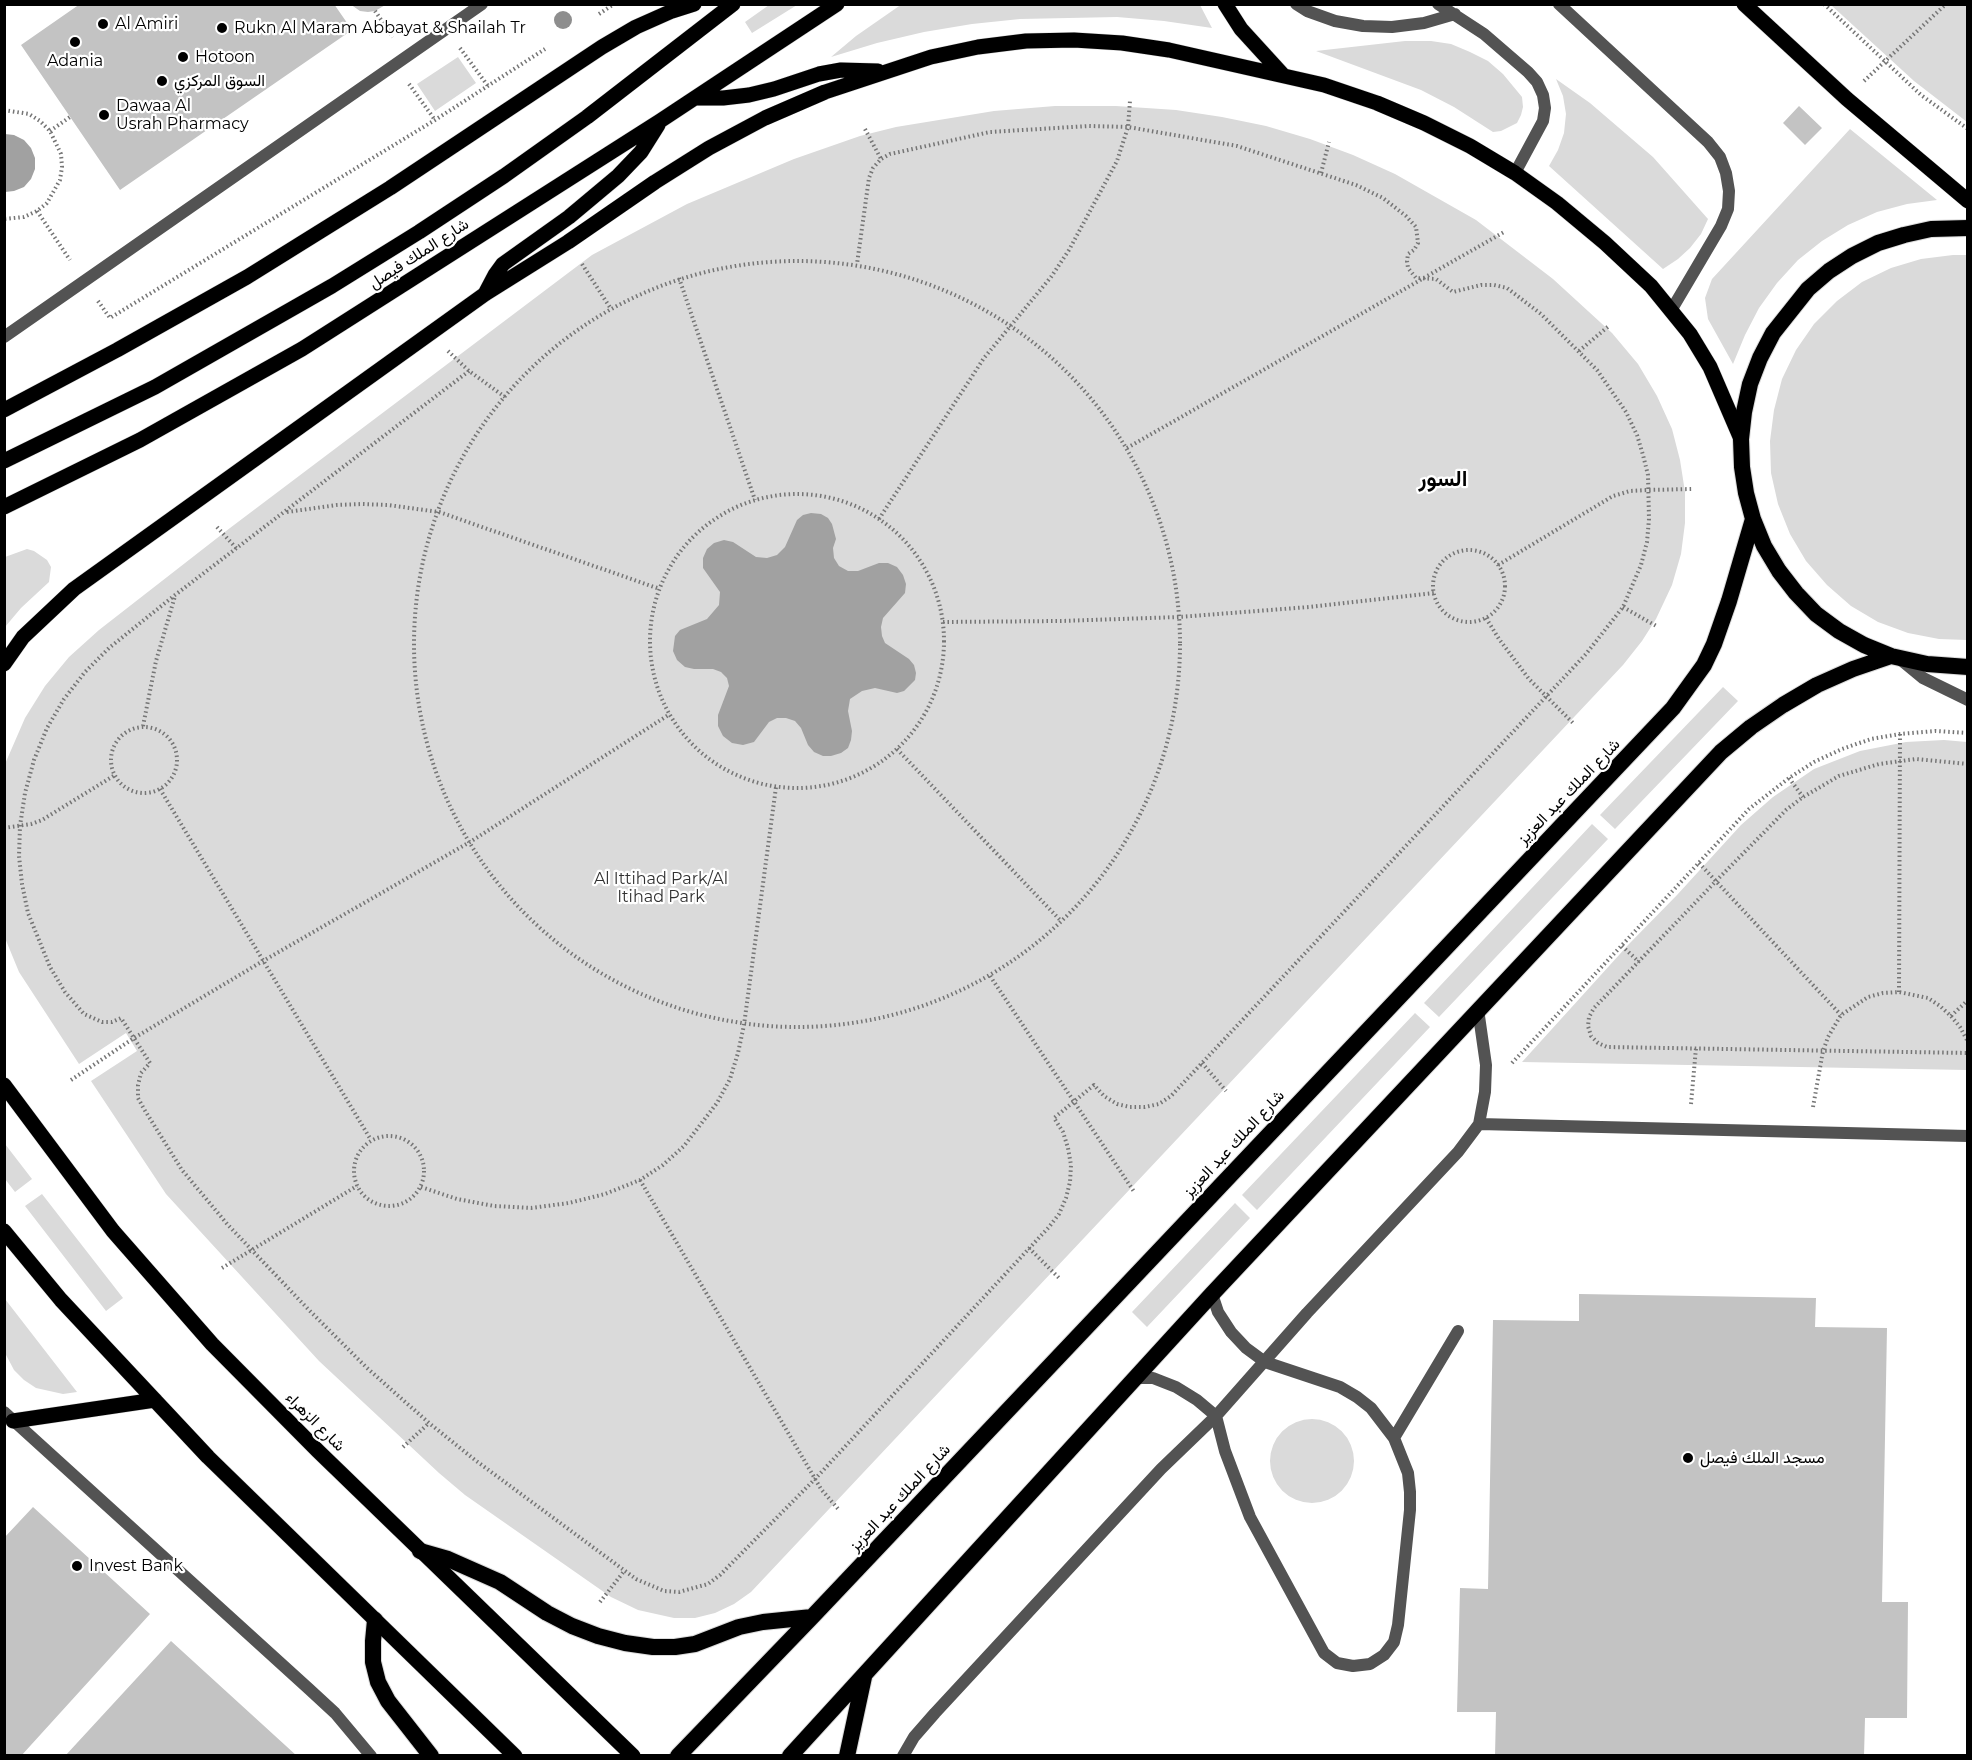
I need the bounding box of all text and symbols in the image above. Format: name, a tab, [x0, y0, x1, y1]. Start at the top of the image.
place label: Al Amiri	[115, 14, 178, 34]
marker: Al Amiri	[96, 17, 110, 31]
place label: Rukn Al Maram Abbayat & Shailah Tr	[234, 18, 526, 38]
marker: Rukn Al Maram Abbayat & Shailah Tr	[215, 21, 229, 35]
marker: Adania	[68, 35, 82, 49]
place label: Hotoon	[195, 47, 255, 67]
marker: Hotoon	[176, 50, 190, 64]
place label: Adania	[47, 51, 103, 71]
place label: السوق المركزي	[174, 71, 265, 91]
marker: السوق المركزي	[155, 74, 169, 88]
place label: Dawaa Al Usrah Pharmacy	[116, 96, 249, 134]
marker: Dawaa Al Usrah Pharmacy	[97, 108, 111, 122]
street label: شارع الملك فيصل	[365, 215, 473, 293]
district label: السور	[1419, 467, 1467, 493]
street label: شارع الملك عبد العزيز	[1514, 735, 1624, 849]
park label: Al Ittihad Park/Al Itihad Park	[594, 869, 728, 907]
street label: شارع الملك عبد العزيز	[1179, 1086, 1289, 1202]
street label: شارع الزهراء	[281, 1388, 349, 1456]
street label: شارع الملك عبد العزيز	[845, 1440, 955, 1556]
place label: مسجد الملك فيصل	[1700, 1448, 1825, 1468]
marker: مسجد الملك فيصل	[1681, 1451, 1695, 1465]
place label: Invest Bank	[89, 1556, 183, 1576]
marker: Invest Bank	[70, 1559, 84, 1573]

